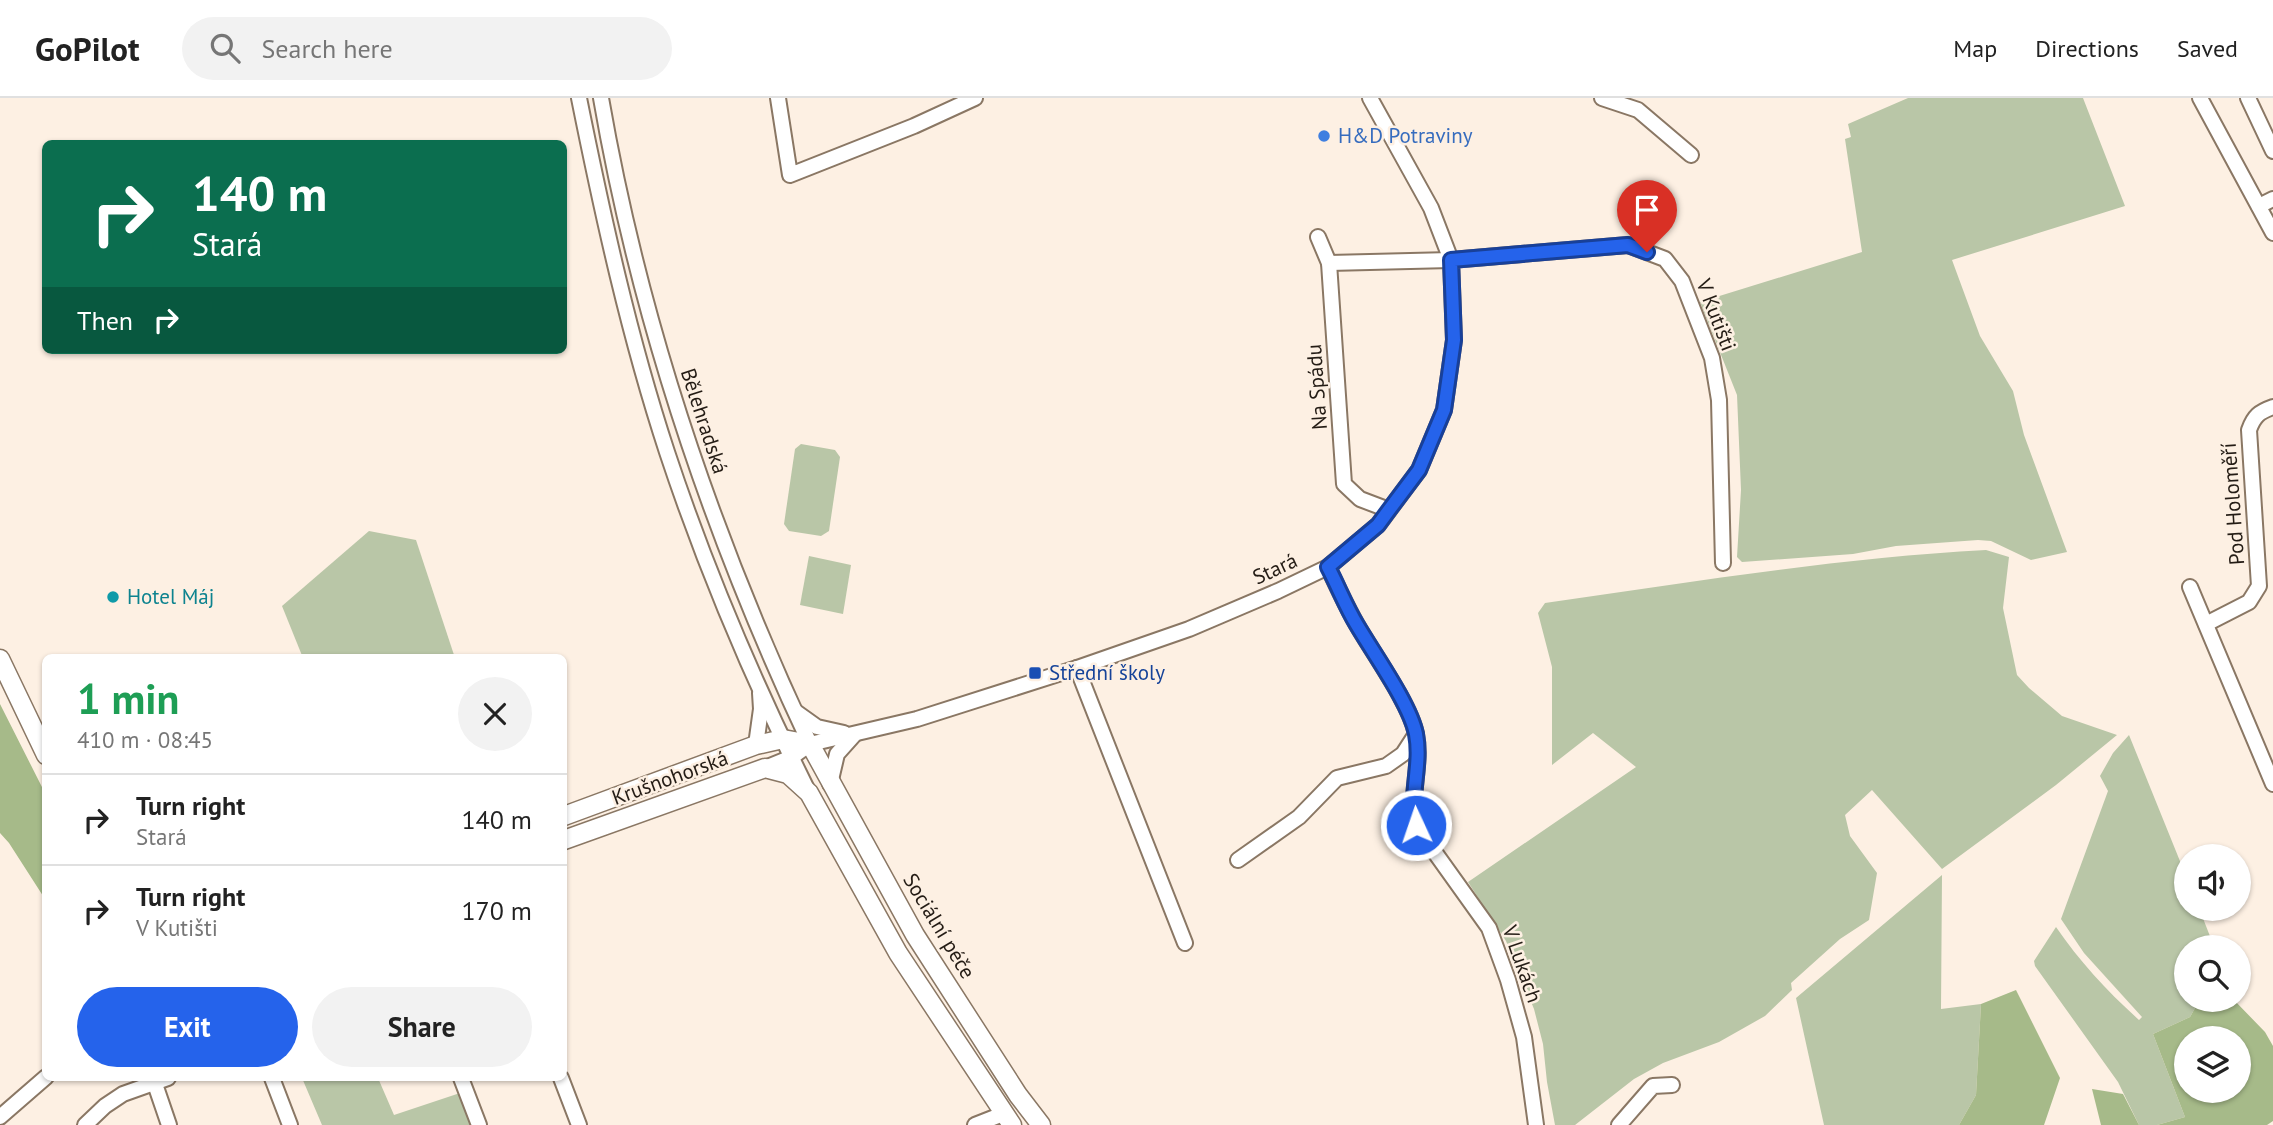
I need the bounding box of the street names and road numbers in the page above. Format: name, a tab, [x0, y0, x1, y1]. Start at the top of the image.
street label: V Kutišti	[1690, 274, 1742, 355]
street label: Na Spádu	[1300, 343, 1333, 431]
street label: Bělehradská	[675, 365, 734, 477]
street label: Pod Holoměří	[2215, 442, 2250, 566]
street label: Stará	[1248, 547, 1301, 591]
street label: Krušnohorská	[608, 744, 732, 811]
street label: Sociální péče	[897, 868, 981, 983]
street label: V Lukách	[1496, 921, 1548, 1006]

